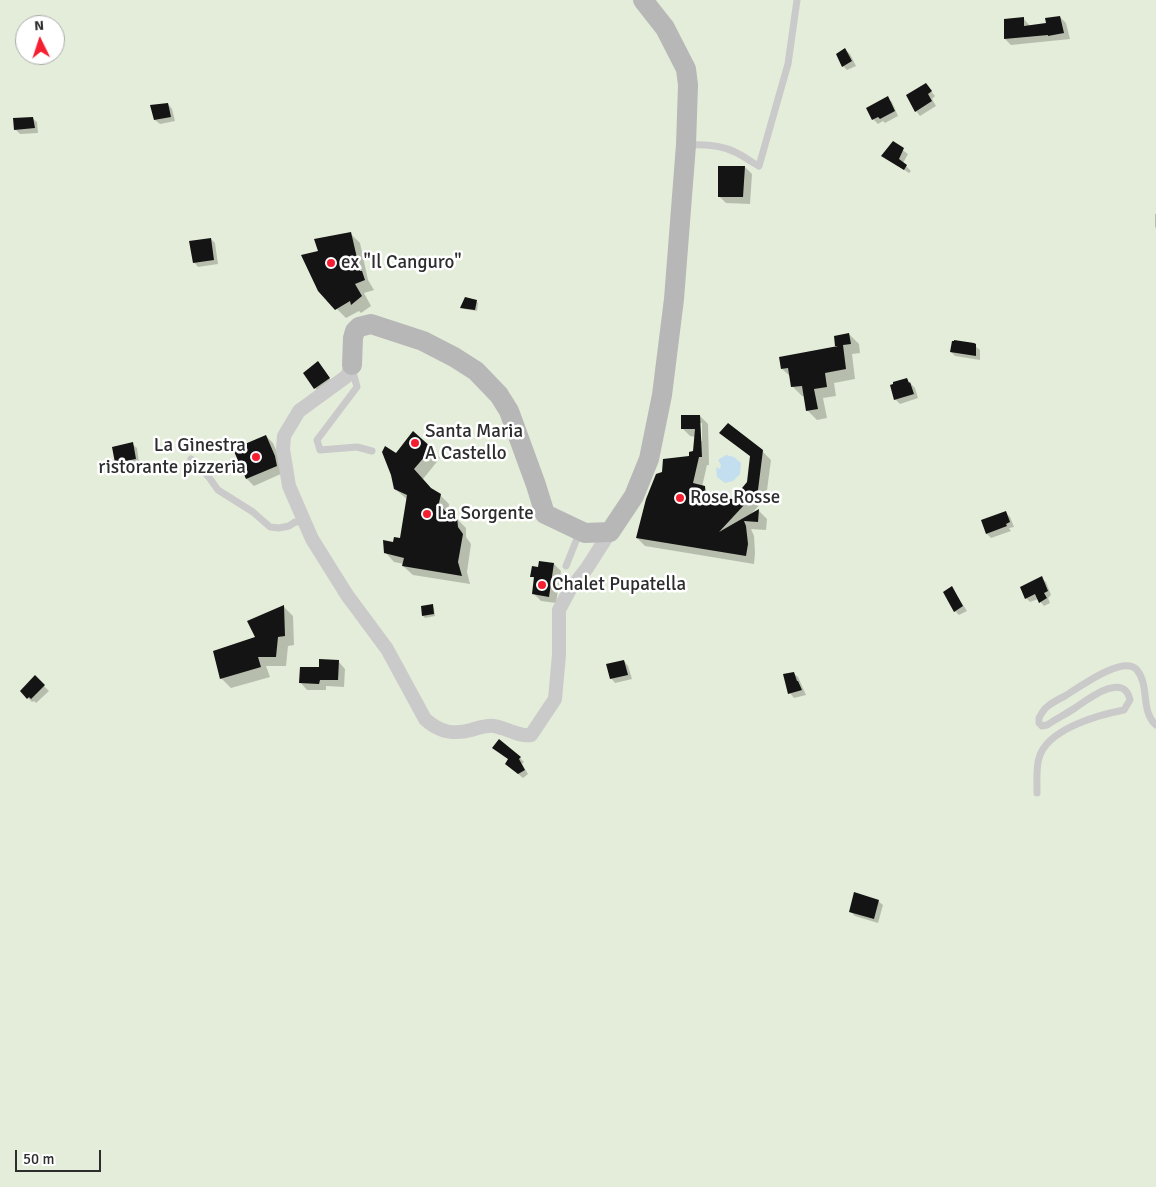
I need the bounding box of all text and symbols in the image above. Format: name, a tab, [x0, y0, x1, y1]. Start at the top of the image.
north arrow	[15, 15, 65, 65]
text: N	[34, 17, 44, 34]
place label: ex "Il Canguro"	[341, 252, 462, 274]
marker: ex "Il Canguro"	[325, 257, 337, 269]
place label: Santa Maria A Castello	[425, 421, 523, 465]
place label: La Ginestra ristorante pizzeria	[98, 435, 246, 479]
marker: Santa Maria A Castello	[409, 437, 421, 449]
marker: La Ginestra ristorante pizzeria	[250, 451, 262, 463]
place label: Rose Rosse	[690, 487, 780, 509]
marker: Rose Rosse	[674, 492, 686, 504]
place label: La Sorgente	[437, 503, 534, 525]
marker: La Sorgente	[421, 508, 433, 520]
place label: Chalet Pupatella	[552, 574, 686, 596]
marker: Chalet Pupatella	[536, 579, 548, 591]
scale bar	[18, 1140, 104, 1172]
text: 50 m	[23, 1150, 54, 1168]

